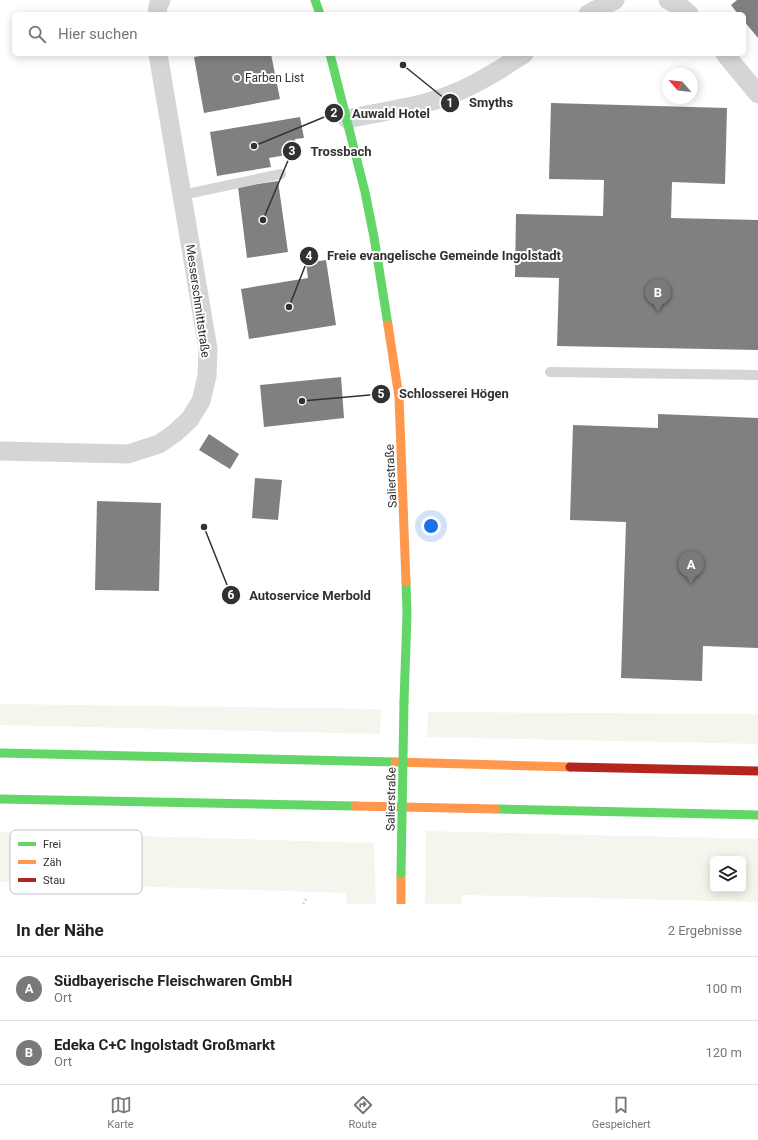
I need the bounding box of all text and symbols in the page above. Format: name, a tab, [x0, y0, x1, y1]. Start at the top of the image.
search box	[12, 12, 746, 56]
icon: search	[26, 23, 48, 45]
text: Hier suchen	[58, 25, 137, 43]
north arrow	[662, 68, 698, 104]
place label: Farben List	[245, 71, 304, 85]
marker: Farben List	[232, 73, 242, 83]
callout: Smyths	[440, 90, 521, 115]
text: Smyths	[469, 95, 513, 110]
text: 1	[447, 96, 453, 110]
callout: Auwald Hotel	[324, 101, 438, 126]
text: 2	[331, 106, 338, 120]
text: Auwald Hotel	[352, 106, 430, 121]
callout: Trossbach	[282, 139, 379, 164]
text: 3	[289, 144, 296, 158]
text: Trossbach	[310, 144, 372, 159]
callout: Freie evangelische Gemeinde Ingolstadt	[299, 243, 569, 268]
street label: Messerschmittstraße	[183, 244, 213, 358]
text: Freie evangelische Gemeinde Ingolstadt	[327, 248, 562, 263]
text: 4	[306, 249, 313, 263]
pin: B	[645, 279, 671, 312]
callout: Schlosserei Högen	[371, 381, 517, 406]
text: Schlosserei Högen	[399, 386, 509, 401]
text: 5	[378, 387, 385, 401]
street label: Salierstraße	[382, 444, 400, 508]
your location	[421, 516, 441, 536]
pin: A	[678, 551, 704, 584]
callout: Autoservice Merbold	[221, 582, 379, 607]
text: 6	[228, 588, 235, 602]
text: Autoservice Merbold	[249, 588, 371, 603]
street label: Salierstraße	[383, 767, 399, 831]
legend	[10, 830, 142, 894]
text: Frei	[43, 838, 61, 851]
text: Zäh	[43, 856, 62, 869]
map controls	[710, 856, 746, 892]
button: layers	[710, 856, 746, 892]
text: Stau	[43, 874, 65, 887]
text: In der Nähe	[16, 920, 104, 940]
text: 2 Ergebnisse	[668, 923, 742, 938]
text: Südbayerische Fleischwaren GmbH	[54, 972, 292, 990]
text: A	[25, 981, 33, 996]
text: 100 m	[705, 981, 742, 996]
text: Ort	[54, 990, 72, 1005]
text: Edeka C+C Ingolstadt Großmarkt	[54, 1036, 275, 1054]
text: B	[25, 1045, 33, 1060]
text: 120 m	[705, 1045, 742, 1060]
text: Ort	[54, 1054, 72, 1069]
tab: Karte	[107, 1094, 134, 1131]
tab: Route	[348, 1094, 377, 1131]
tab: Gespeichert	[592, 1094, 651, 1131]

